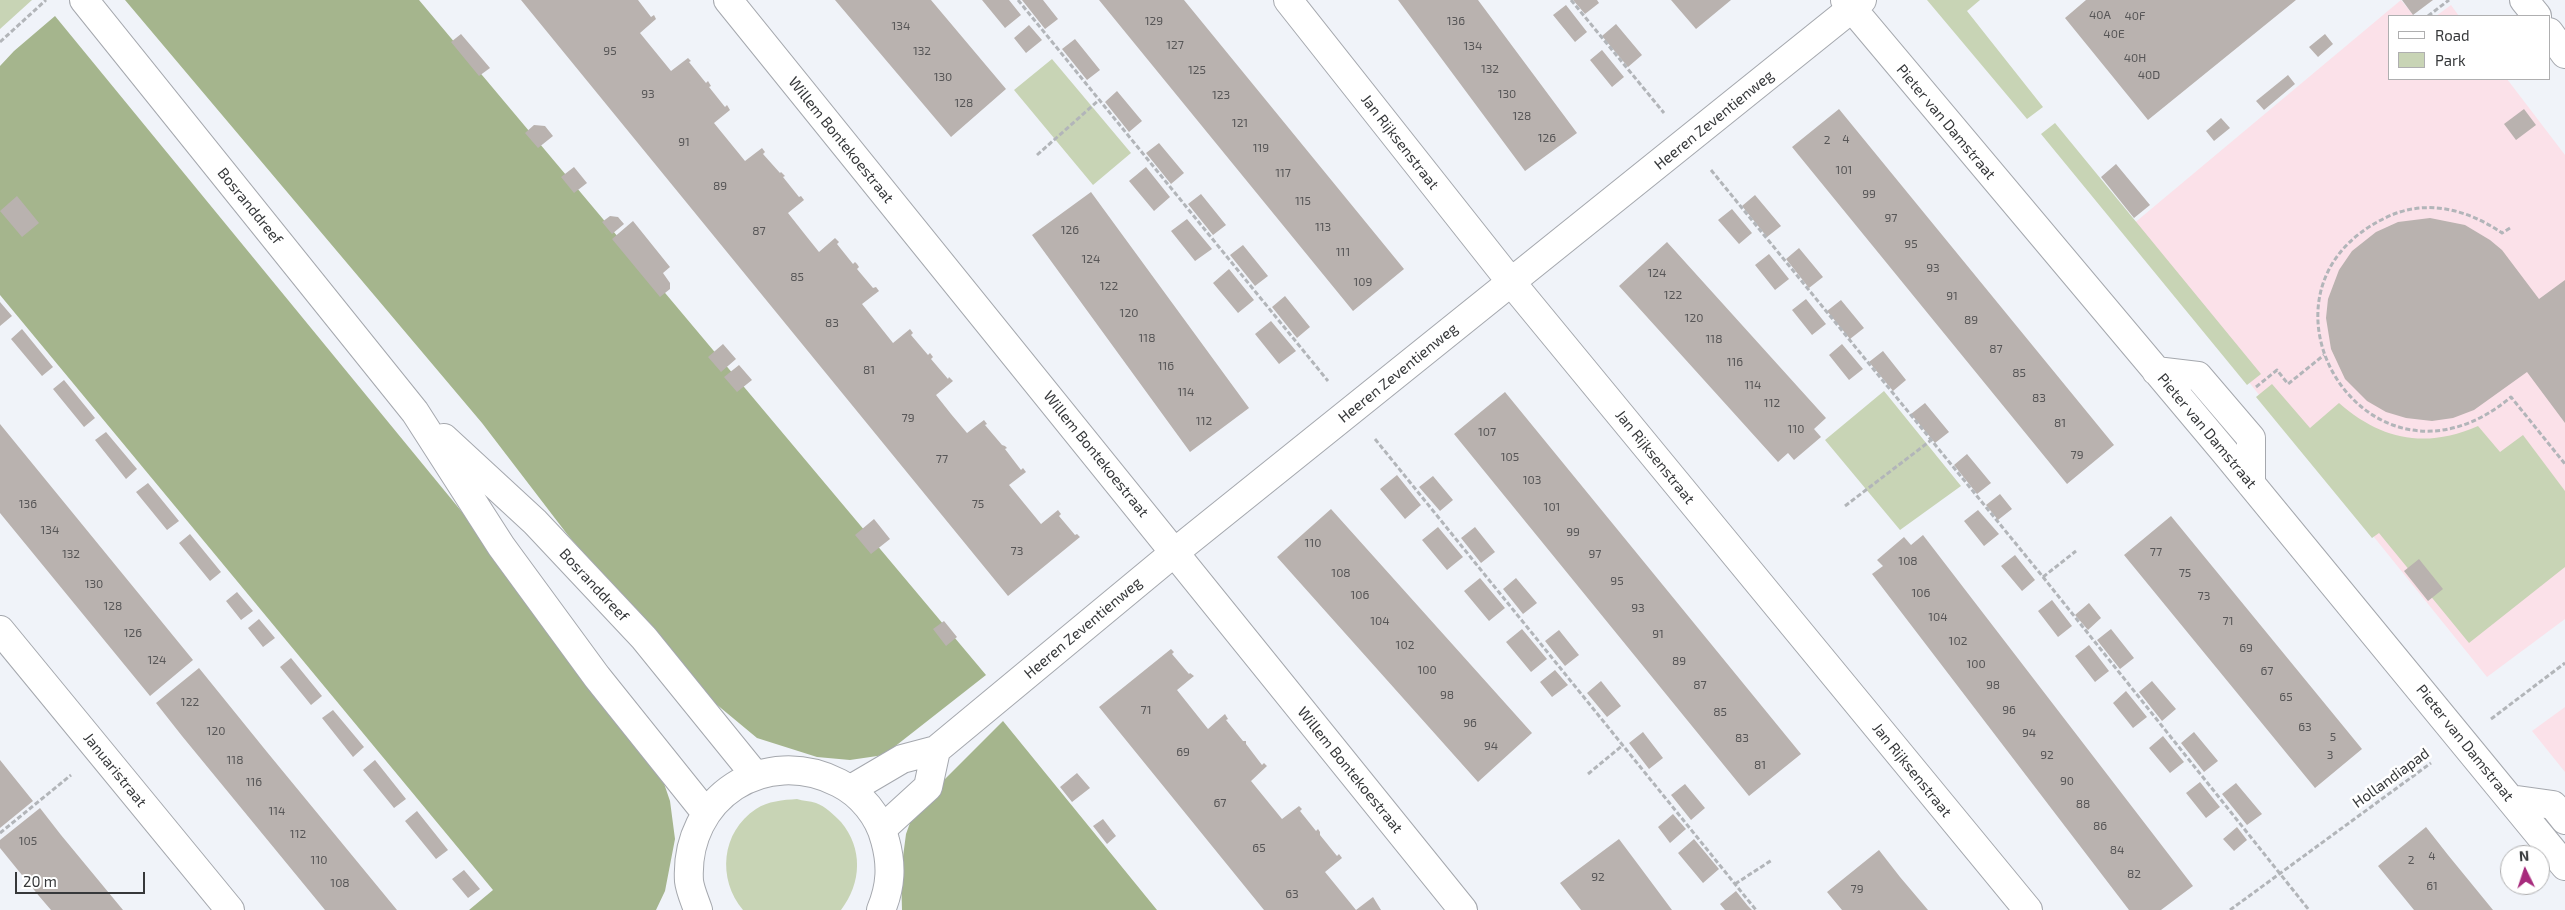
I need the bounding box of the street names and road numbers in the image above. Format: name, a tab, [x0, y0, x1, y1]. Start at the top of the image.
street label: Pieter van Damstraat	[1893, 61, 1999, 183]
street label: Heeren Zeventienweg	[1651, 66, 1777, 174]
street label: Willem Bontekoestraat	[785, 73, 897, 207]
street label: Jan Rijksenstraat	[1357, 91, 1443, 193]
street label: Bosranddreef	[214, 164, 286, 248]
street label: Heeren Zeventienweg	[1335, 319, 1461, 427]
street label: Pieter van Damstraat	[2154, 370, 2260, 492]
street label: Willem Bontekoestraat	[1040, 387, 1152, 521]
street label: Jan Rijksenstraat	[1612, 406, 1698, 508]
street label: Bosranddreef	[556, 545, 632, 625]
street label: Heeren Zeventienweg	[1020, 573, 1146, 683]
street label: Pieter van Damstraat	[2412, 681, 2518, 805]
street label: Willem Bontekoestraat	[1294, 703, 1406, 837]
street label: Jan Rijksenstraat	[1869, 719, 1955, 821]
street label: Januaristraat	[80, 729, 150, 811]
street label: Hollandiapad	[2349, 744, 2433, 812]

